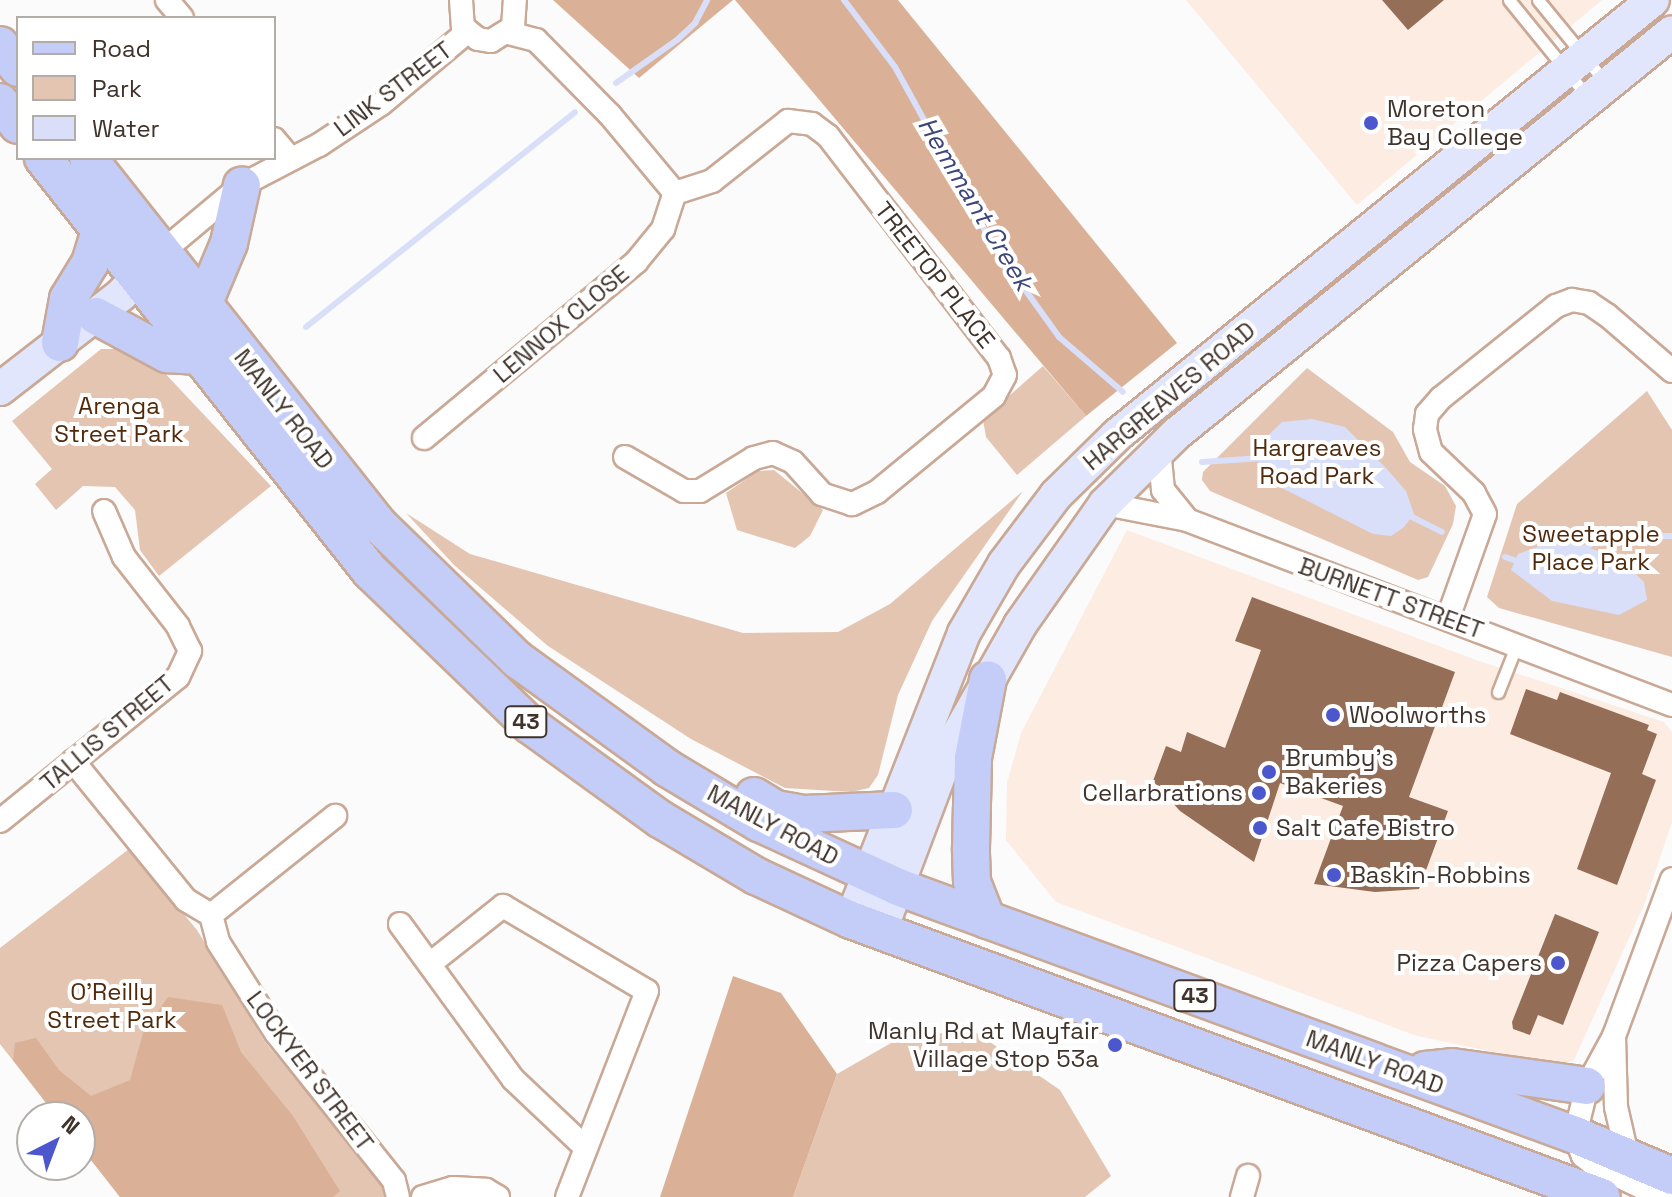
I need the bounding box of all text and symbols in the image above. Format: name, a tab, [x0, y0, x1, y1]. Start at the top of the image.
legend	[16, 16, 276, 160]
text: Road	[92, 33, 151, 64]
street label: LINK STREET	[328, 35, 458, 143]
text: Park	[92, 73, 142, 104]
place label: Moreton Bay College	[1387, 95, 1523, 151]
water label: Hemmant Creek	[911, 111, 1039, 297]
text: Water	[92, 113, 160, 144]
marker: Moreton Bay College	[1362, 114, 1380, 132]
street label: TREETOP PLACE	[869, 196, 1001, 354]
street label: LENNOX CLOSE	[487, 259, 635, 389]
street label: HARGREAVES ROAD	[1077, 316, 1261, 476]
street label: MANLY ROAD	[228, 343, 340, 475]
park label: Arenga Street Park	[54, 392, 184, 448]
park label: Hargreaves Road Park	[1253, 434, 1381, 490]
park label: Sweetapple Place Park	[1522, 520, 1660, 576]
street label: BURNETT STREET	[1294, 551, 1488, 645]
street label: TALLIS STREET	[35, 669, 179, 797]
place label: Woolworths	[1349, 701, 1486, 729]
road number: 43	[504, 704, 548, 740]
marker: Woolworths	[1324, 706, 1342, 724]
place label: Brumby's Bakeries	[1285, 744, 1394, 800]
marker: Brumby's Bakeries	[1260, 763, 1278, 781]
street label: MANLY ROAD	[702, 778, 844, 872]
place label: Cellarbrations	[1083, 779, 1243, 807]
marker: Cellarbrations	[1250, 784, 1268, 802]
place label: Salt Cafe Bistro	[1276, 814, 1455, 842]
marker: Salt Cafe Bistro	[1251, 819, 1269, 837]
place label: Baskin-Robbins	[1350, 861, 1531, 889]
marker: Baskin-Robbins	[1325, 866, 1343, 884]
place label: Pizza Capers	[1396, 949, 1542, 977]
marker: Pizza Capers	[1549, 954, 1567, 972]
park label: O'Reilly Street Park	[47, 978, 177, 1034]
road number: 43	[1173, 978, 1217, 1014]
street label: LOCKYER STREET	[241, 985, 379, 1157]
place label: Manly Rd at Mayfair Village Stop 53a	[868, 1017, 1099, 1073]
street label: MANLY ROAD	[1302, 1024, 1448, 1100]
marker: Manly Rd at Mayfair Village Stop 53a	[1106, 1036, 1124, 1054]
north arrow	[16, 1101, 96, 1181]
text: N	[56, 1109, 86, 1140]

